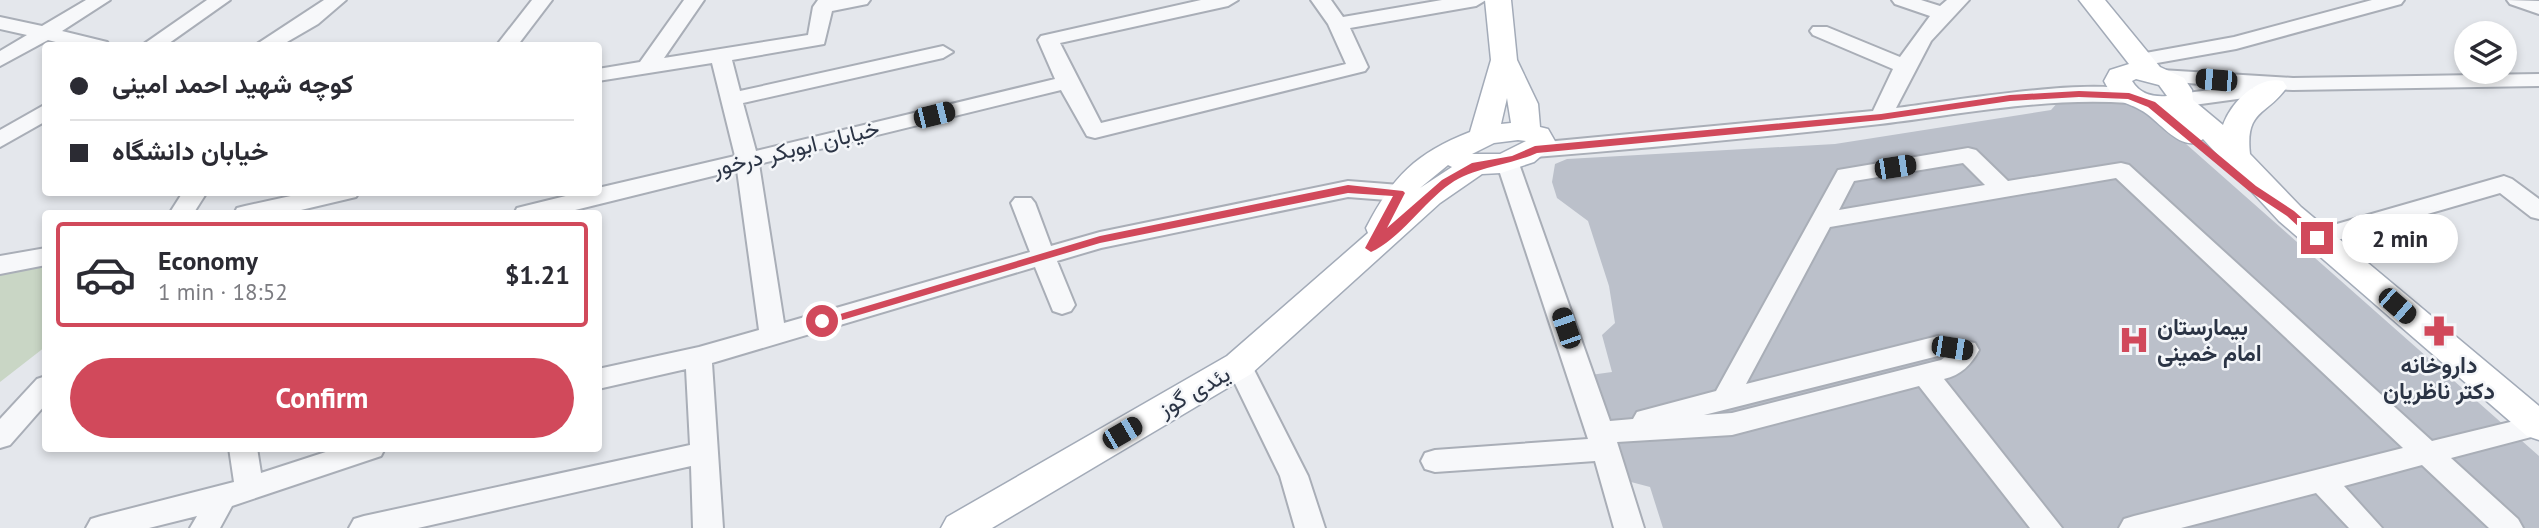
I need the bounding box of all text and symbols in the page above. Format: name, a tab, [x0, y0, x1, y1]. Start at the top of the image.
map controls	[2454, 21, 2517, 84]
button: layers	[2454, 21, 2517, 84]
text: کوچه شهید احمد امینی	[112, 67, 354, 100]
car	[2195, 68, 2238, 92]
car	[912, 100, 957, 130]
street label: خیابان ابوبکر درخور	[709, 113, 882, 183]
text: خیابان دانشگاه	[112, 134, 268, 167]
car	[1873, 153, 1918, 181]
callout: 2 min	[2342, 214, 2457, 262]
route end	[2301, 222, 2333, 254]
text: 2 min	[2372, 224, 2428, 253]
icon: car	[74, 243, 137, 306]
text: Economy	[158, 244, 258, 277]
text: $1.21	[505, 258, 570, 291]
text: 1 min · 18:52	[158, 277, 288, 306]
car	[2375, 284, 2420, 328]
route start	[806, 305, 838, 337]
car	[1550, 305, 1583, 351]
place label: بیمارستان امام خمینی	[2157, 312, 2262, 368]
pharmacy icon: داروخانه دکتر ناظریان	[2422, 314, 2456, 348]
hospital icon: بیمارستان امام خمینی	[2117, 323, 2151, 357]
car	[1930, 334, 1975, 362]
place label: داروخانه دکتر ناظریان	[2383, 350, 2495, 406]
button: Confirm	[70, 358, 574, 438]
street label: یئدی گوز	[1152, 358, 1235, 424]
car	[1099, 413, 1146, 453]

